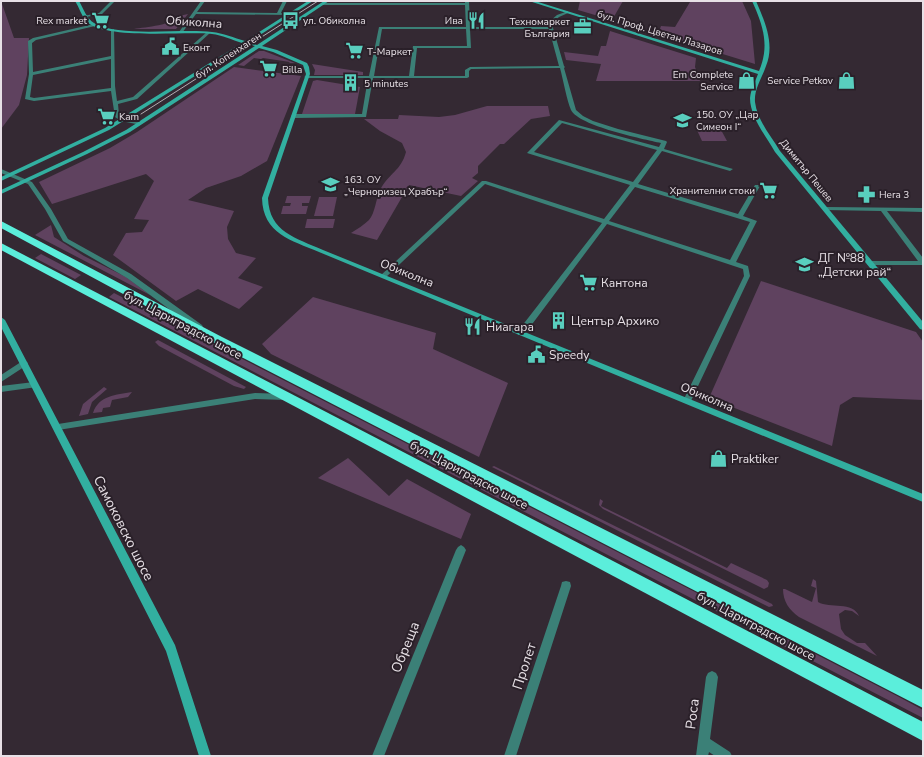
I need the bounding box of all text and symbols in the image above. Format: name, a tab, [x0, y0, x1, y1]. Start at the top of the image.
street label: бул. Проф. Цветан Лазаров	[595, 7, 725, 59]
supermarket icon: Rex market	[90, 10, 110, 30]
bus stop icon: ул. Обиколна	[280, 10, 300, 30]
restaurant icon: Ива	[466, 10, 486, 30]
street label: Обиколна	[165, 12, 223, 32]
place label: Rex market	[36, 14, 87, 28]
place label: ул. Обиколна	[303, 14, 366, 28]
place label: Ива	[445, 14, 463, 28]
place label: Техномаркет България	[510, 15, 571, 41]
office icon: Техномаркет България	[573, 17, 593, 37]
street label: бул. Копенхаген	[193, 29, 265, 83]
public building icon: Еконт	[160, 37, 180, 57]
place label: Еконт	[183, 41, 211, 55]
supermarket icon: Т-Маркет	[344, 41, 364, 61]
place label: Т-Маркет	[367, 45, 412, 59]
supermarket icon: Billa	[259, 59, 279, 79]
place label: Billa	[282, 63, 302, 77]
place label: Em Complete Service	[673, 68, 733, 94]
shop icon: Em Complete Service	[736, 70, 756, 90]
shop icon: Service Petkov	[836, 70, 856, 90]
building icon: 5 minutes	[341, 73, 361, 93]
place label: Service Petkov	[767, 74, 834, 88]
place label: 5 minutes	[364, 77, 409, 91]
supermarket icon: Kam	[96, 106, 116, 126]
place label: 150. ОУ „Цар Симеон I“	[696, 108, 759, 134]
place label: Kam	[119, 110, 139, 124]
school or university icon: 150. ОУ „Цар Симеон I“	[673, 110, 693, 130]
street label: Димитър Пешев	[777, 136, 836, 205]
place label: 163. ОУ „Черноризец Храбър“	[344, 173, 447, 199]
school or university icon: 163. ОУ „Черноризец Храбър“	[321, 175, 341, 195]
supermarket icon: Хранителни стоки	[758, 180, 778, 200]
place label: Хранителни стоки	[670, 184, 755, 198]
pharmacy icon: Hera 3	[856, 184, 876, 204]
place label: Hera 3	[879, 188, 909, 202]
place label: ДГ №88 „Детски рай“	[818, 250, 891, 280]
street label: Обиколна	[378, 255, 436, 291]
school or university icon: ДГ №88 „Детски рай“	[795, 255, 815, 275]
supermarket icon: Кантона	[578, 273, 598, 293]
place label: Кантона	[601, 275, 648, 291]
street label: бул. Цариградско шосе	[121, 287, 245, 363]
building icon: Център Архико	[548, 311, 568, 331]
place label: Център Архико	[571, 313, 660, 329]
restaurant icon: Ниагара	[463, 317, 483, 337]
place label: Ниагара	[486, 319, 534, 335]
public building icon: Speedy	[526, 345, 546, 365]
place label: Speedy	[549, 347, 590, 363]
street label: Обиколна	[678, 379, 736, 415]
street label: бул. Цариградско шосе	[407, 437, 531, 513]
shop icon: Praktiker	[708, 449, 728, 469]
place label: Praktiker	[731, 451, 779, 467]
street label: Самоковско шосе	[89, 472, 158, 584]
street label: бул. Цариградско шосе	[694, 588, 818, 664]
street label: Обреща	[387, 619, 424, 676]
street label: Пролет	[508, 639, 541, 692]
street label: Роса	[681, 698, 704, 730]

